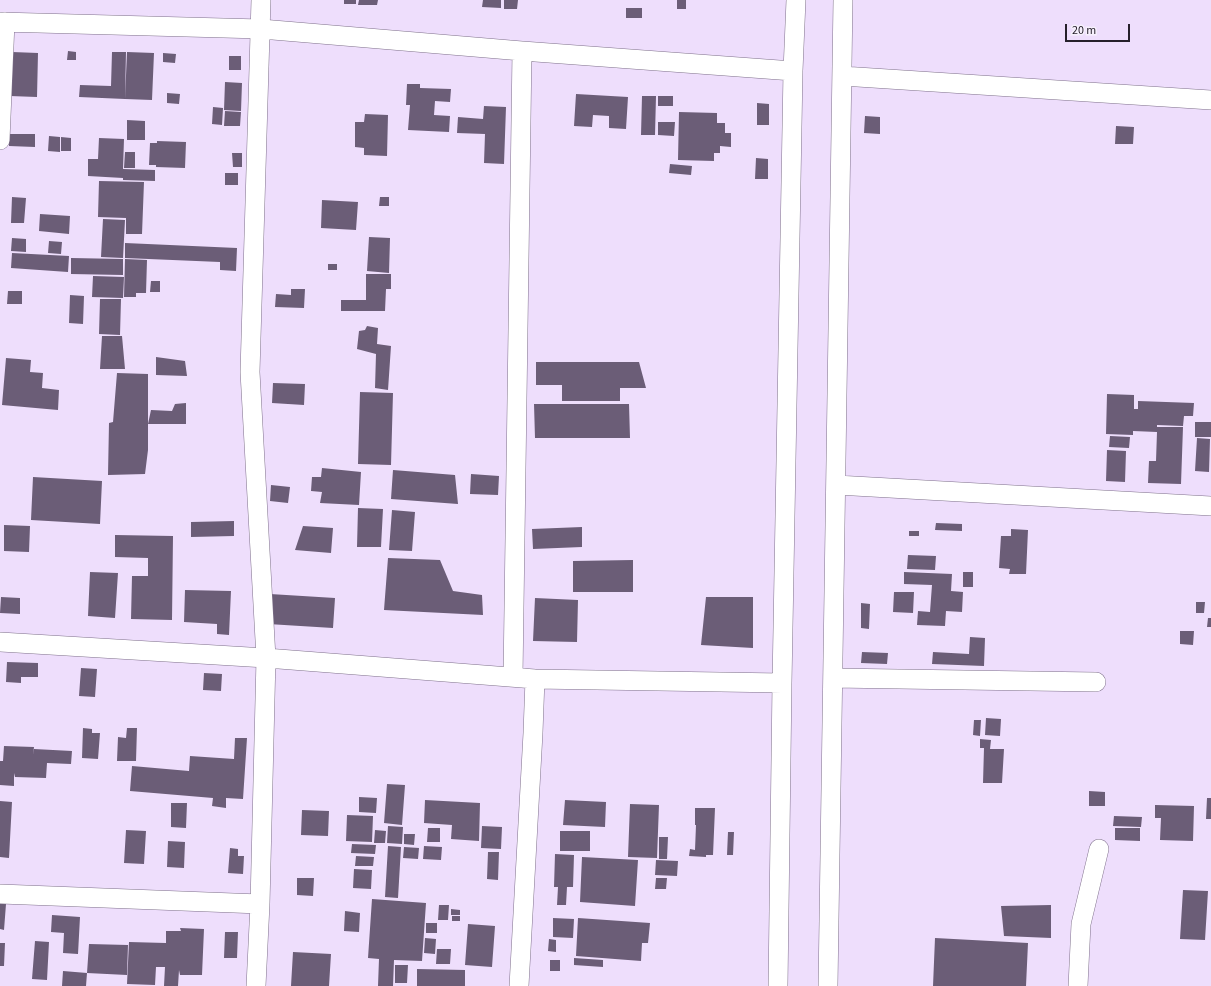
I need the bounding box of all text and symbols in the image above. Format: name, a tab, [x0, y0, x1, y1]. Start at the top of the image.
scale bar	[1067, 16, 1132, 42]
text: 20 m	[1072, 22, 1096, 39]

